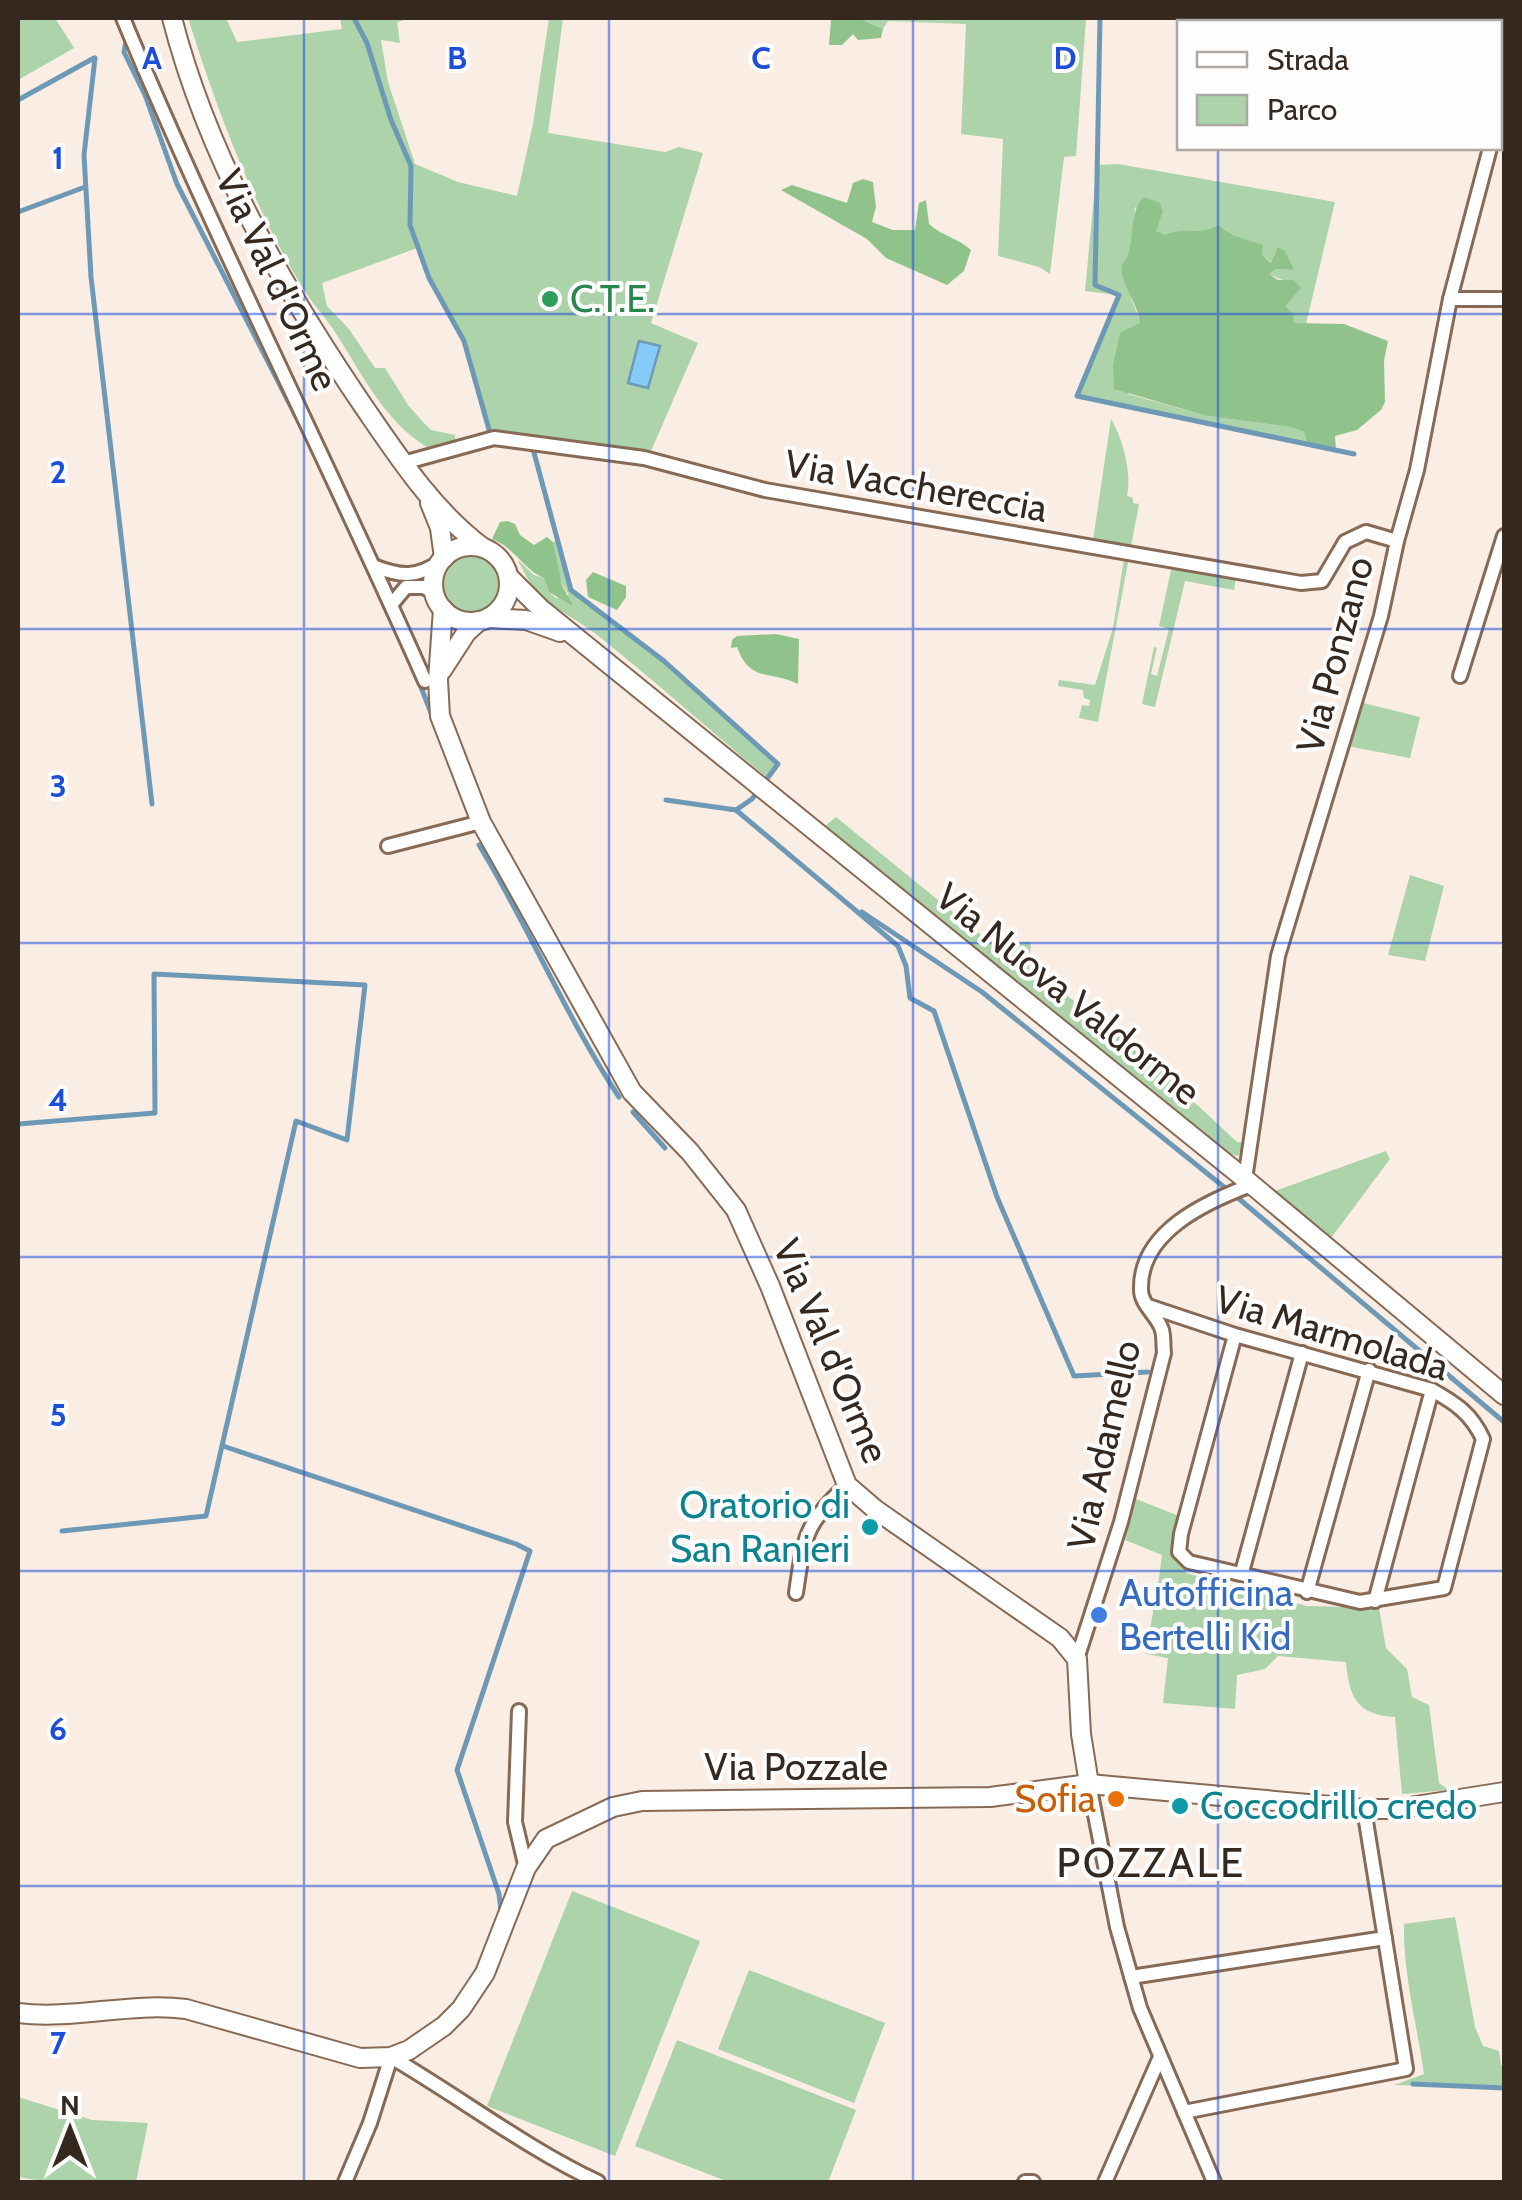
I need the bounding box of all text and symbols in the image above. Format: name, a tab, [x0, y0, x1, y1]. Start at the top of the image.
legend	[1177, 20, 1502, 150]
text: A	[142, 38, 162, 77]
text: B	[447, 38, 467, 77]
text: C	[751, 38, 771, 77]
text: D	[1053, 38, 1077, 77]
text: Strada	[1267, 41, 1350, 78]
text: Parco	[1267, 91, 1337, 128]
text: 1	[52, 138, 64, 177]
street label: Via Val d'Orme	[206, 162, 349, 398]
place label: C.T.E.	[570, 275, 655, 322]
marker: C.T.E.	[539, 288, 561, 310]
street label: Via Vacchereccia	[781, 439, 1051, 532]
text: 2	[50, 452, 66, 491]
street label: Via Ponzano	[1286, 552, 1383, 758]
text: 3	[49, 766, 67, 805]
street label: Via Nuova Valdorme	[926, 872, 1210, 1115]
text: 4	[48, 1080, 68, 1119]
street label: Via Val d'Orme	[763, 1232, 900, 1470]
street label: Via Marmolada	[1210, 1275, 1454, 1390]
street label: Via Adamello	[1057, 1336, 1150, 1554]
text: 5	[49, 1395, 67, 1434]
place label: Oratorio di San Ranieri	[670, 1481, 850, 1572]
marker: Oratorio di San Ranieri	[859, 1516, 881, 1538]
place label: Autofficina Bertelli Kid	[1119, 1569, 1293, 1660]
marker: Autofficina Bertelli Kid	[1088, 1604, 1110, 1626]
text: 6	[49, 1709, 67, 1748]
street label: Via Pozzale	[704, 1743, 888, 1790]
place label: Sofia	[1014, 1775, 1096, 1822]
place label: Coccodrillo credo	[1200, 1782, 1477, 1829]
marker: Sofia	[1105, 1788, 1127, 1810]
marker: Coccodrillo credo	[1169, 1795, 1191, 1817]
district label: POZZALE	[1056, 1836, 1246, 1888]
text: 7	[50, 2023, 67, 2062]
north arrow	[20, 2080, 120, 2180]
text: N	[60, 2088, 80, 2122]

